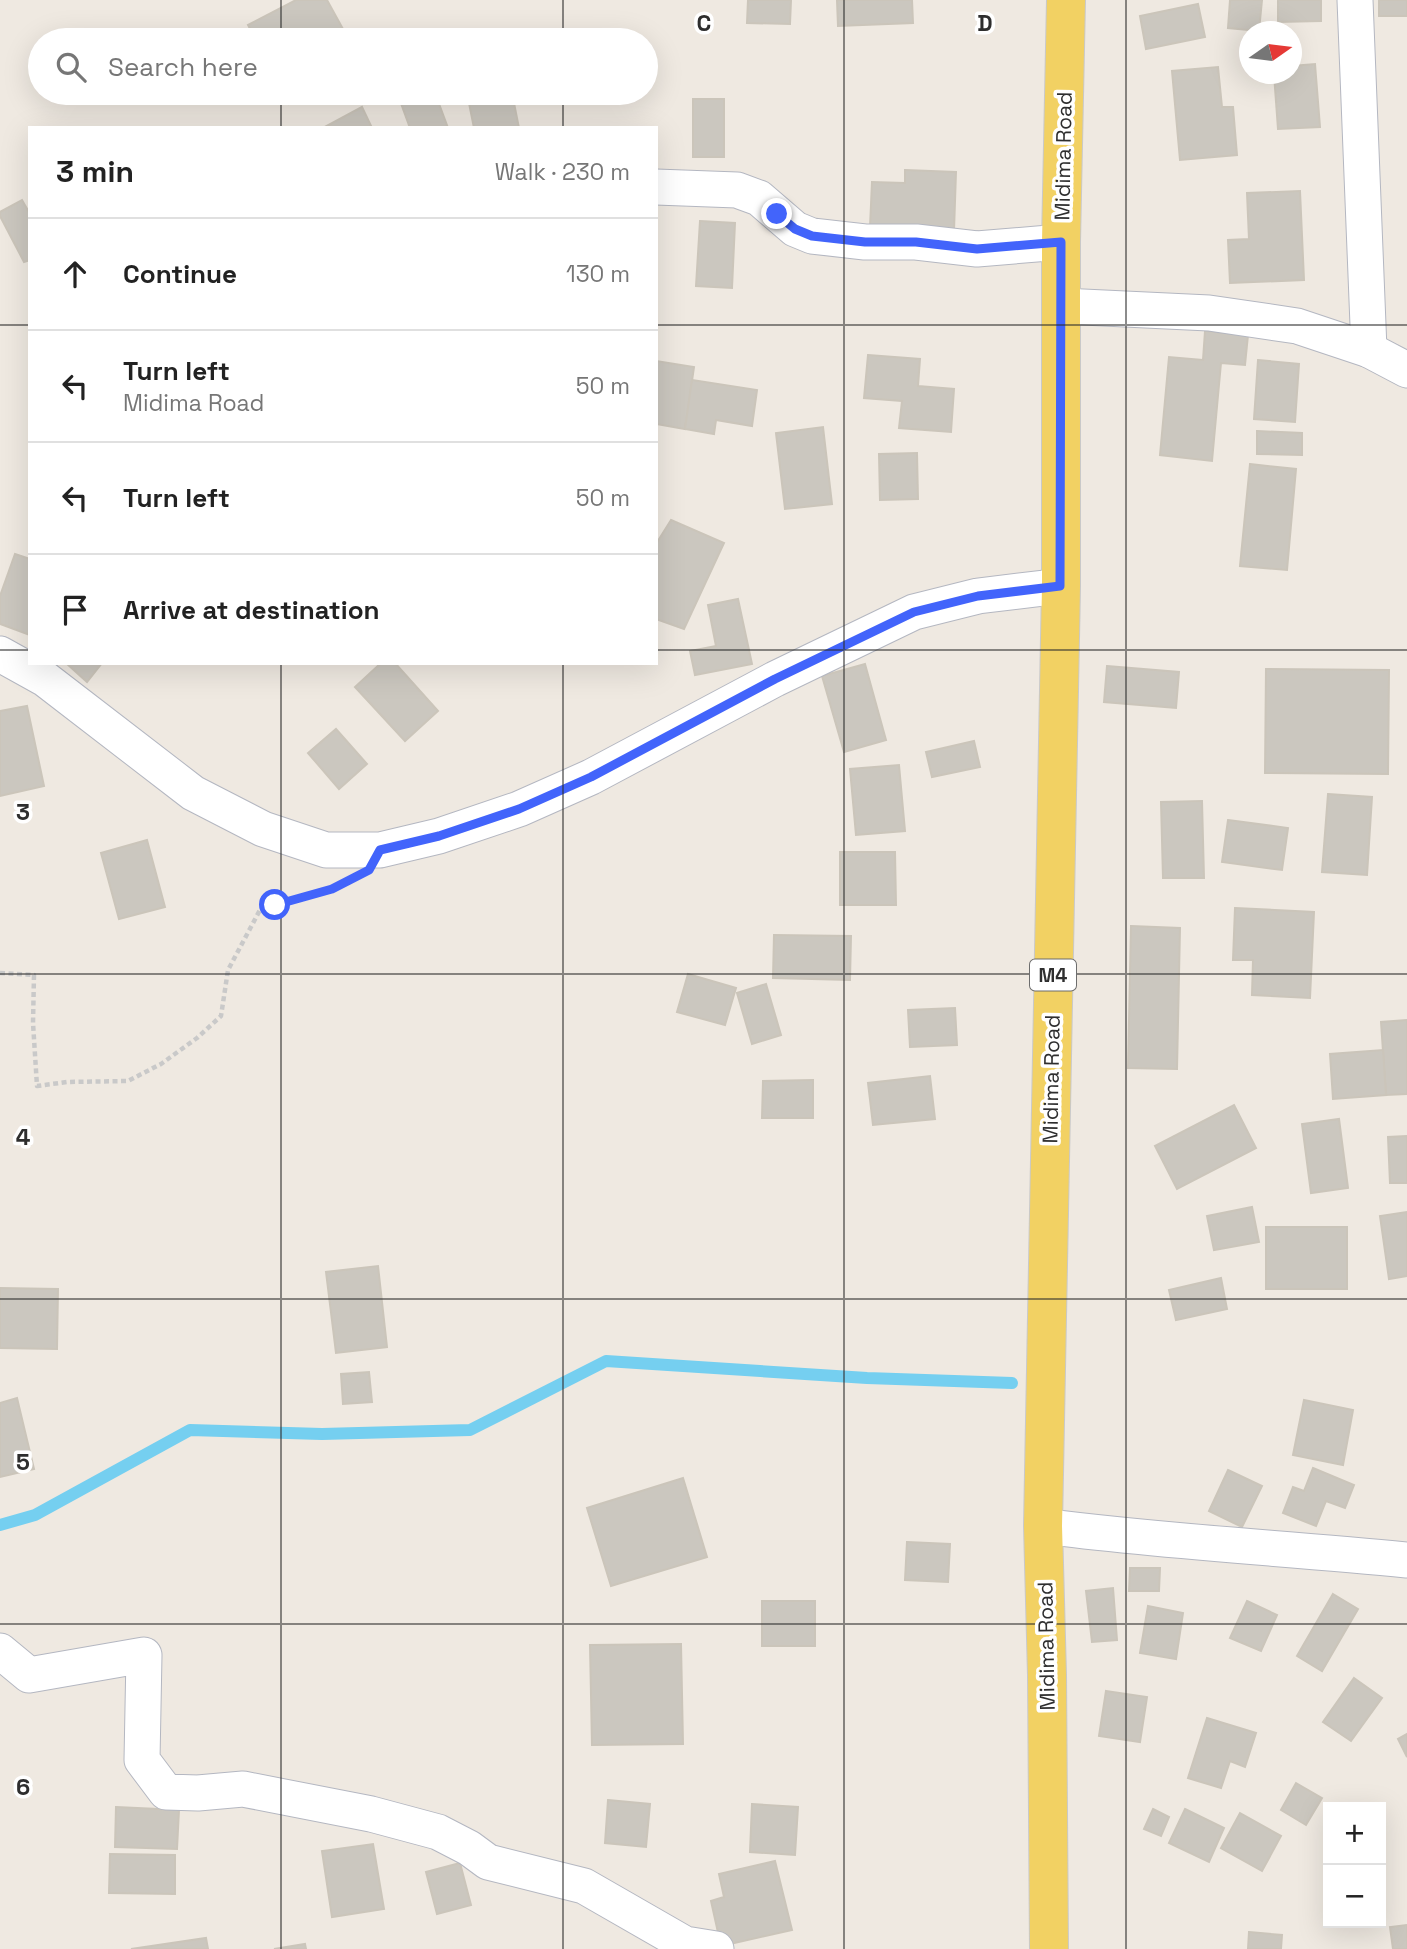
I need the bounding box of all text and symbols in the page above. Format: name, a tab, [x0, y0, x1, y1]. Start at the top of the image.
text: C	[697, 8, 711, 38]
text: D	[977, 8, 993, 38]
north arrow	[1239, 21, 1302, 84]
search box	[28, 28, 658, 105]
icon: search	[52, 48, 90, 86]
text: Search here	[108, 50, 258, 84]
street label: Midima Road	[1048, 91, 1078, 221]
text: 3 min	[56, 152, 134, 191]
text: Walk · 230 m	[495, 157, 630, 187]
route end	[761, 198, 792, 229]
icon: ahead	[56, 255, 94, 293]
text: Continue	[123, 257, 237, 291]
text: 130 m	[566, 259, 630, 289]
text: Turn left	[123, 354, 230, 388]
icon: left	[56, 367, 94, 405]
text: 50 m	[576, 371, 630, 401]
text: Midima Road	[123, 388, 264, 418]
icon: left	[56, 479, 94, 517]
text: Turn left	[123, 481, 230, 515]
text: 50 m	[576, 483, 630, 513]
icon: arrive	[56, 591, 94, 629]
text: Arrive at destination	[123, 593, 380, 627]
text: 3	[16, 797, 30, 827]
route start	[259, 889, 290, 920]
road number: M4	[1030, 959, 1076, 990]
street label: Midima Road	[1036, 1014, 1066, 1144]
text: 4	[16, 1122, 31, 1152]
text: 5	[16, 1447, 30, 1477]
street label: Midima Road	[1031, 1581, 1061, 1711]
text: 6	[16, 1772, 30, 1802]
map controls	[1323, 1802, 1386, 1928]
button: +	[1323, 1802, 1386, 1865]
button: −	[1323, 1865, 1386, 1928]

